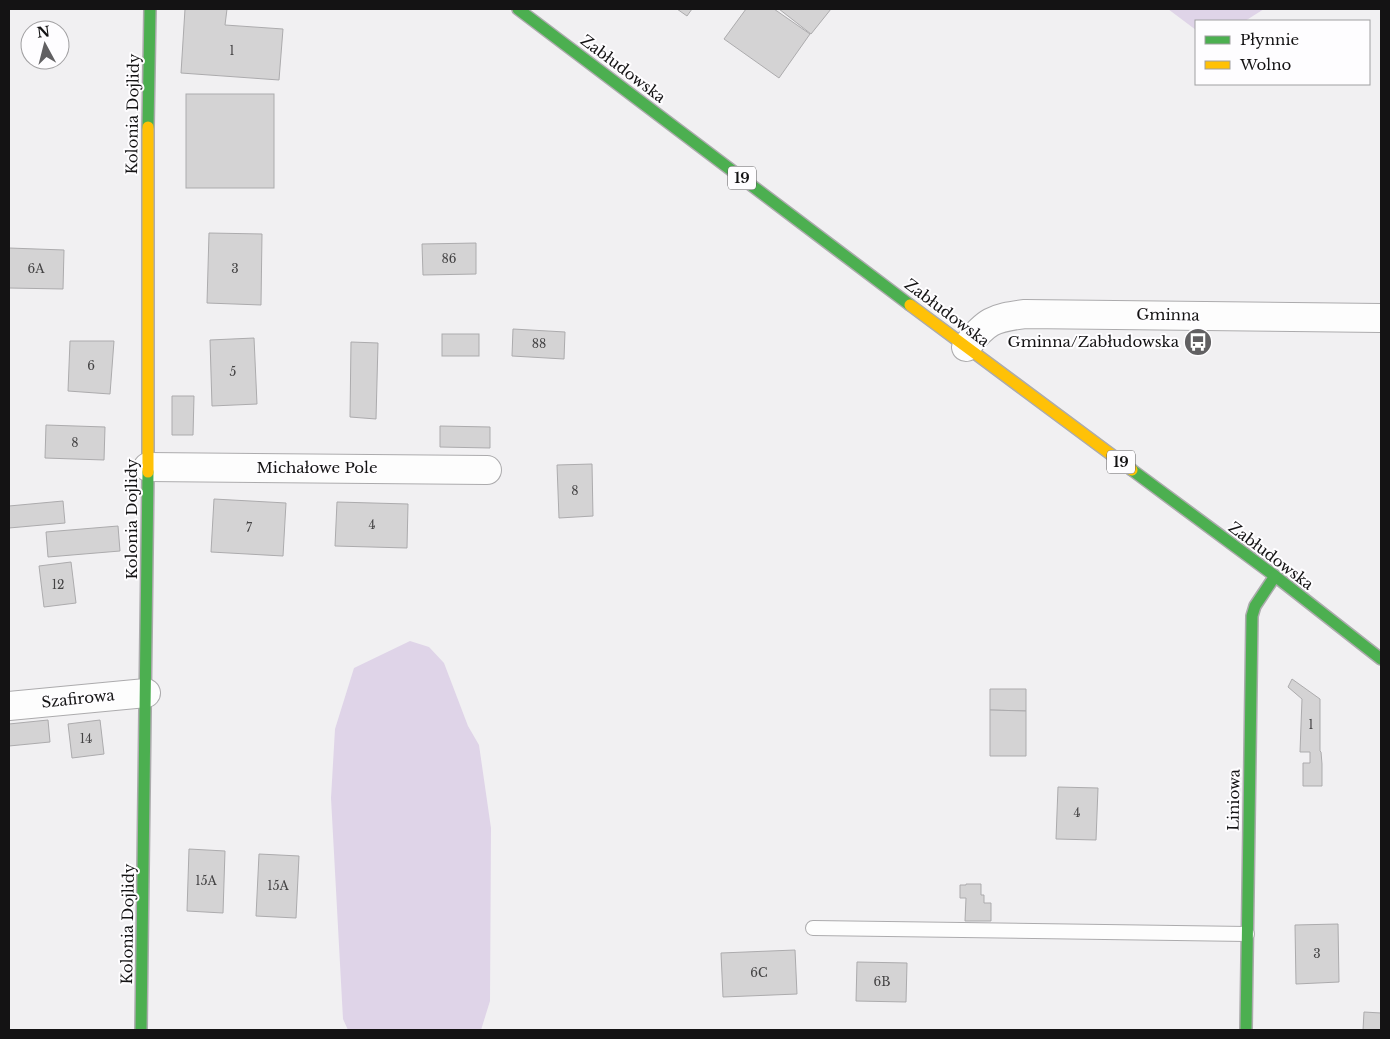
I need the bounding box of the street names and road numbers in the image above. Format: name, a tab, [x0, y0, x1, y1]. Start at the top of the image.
street label: Zabłudowska	[577, 31, 670, 107]
street label: Kolonia Dojlidy	[122, 53, 143, 175]
road number: 19	[728, 167, 756, 190]
street label: Zabłudowska	[901, 275, 994, 351]
street label: Gminna	[1136, 304, 1200, 325]
road number: 19	[1107, 451, 1135, 474]
street label: Kolonia Dojlidy	[122, 458, 141, 579]
street label: Michałowe Pole	[256, 458, 378, 477]
street label: Zabłudowska	[1225, 518, 1318, 594]
street label: Szafirowa	[40, 685, 116, 712]
street label: Liniowa	[1223, 768, 1244, 831]
street label: Kolonia Dojlidy	[117, 863, 138, 985]

